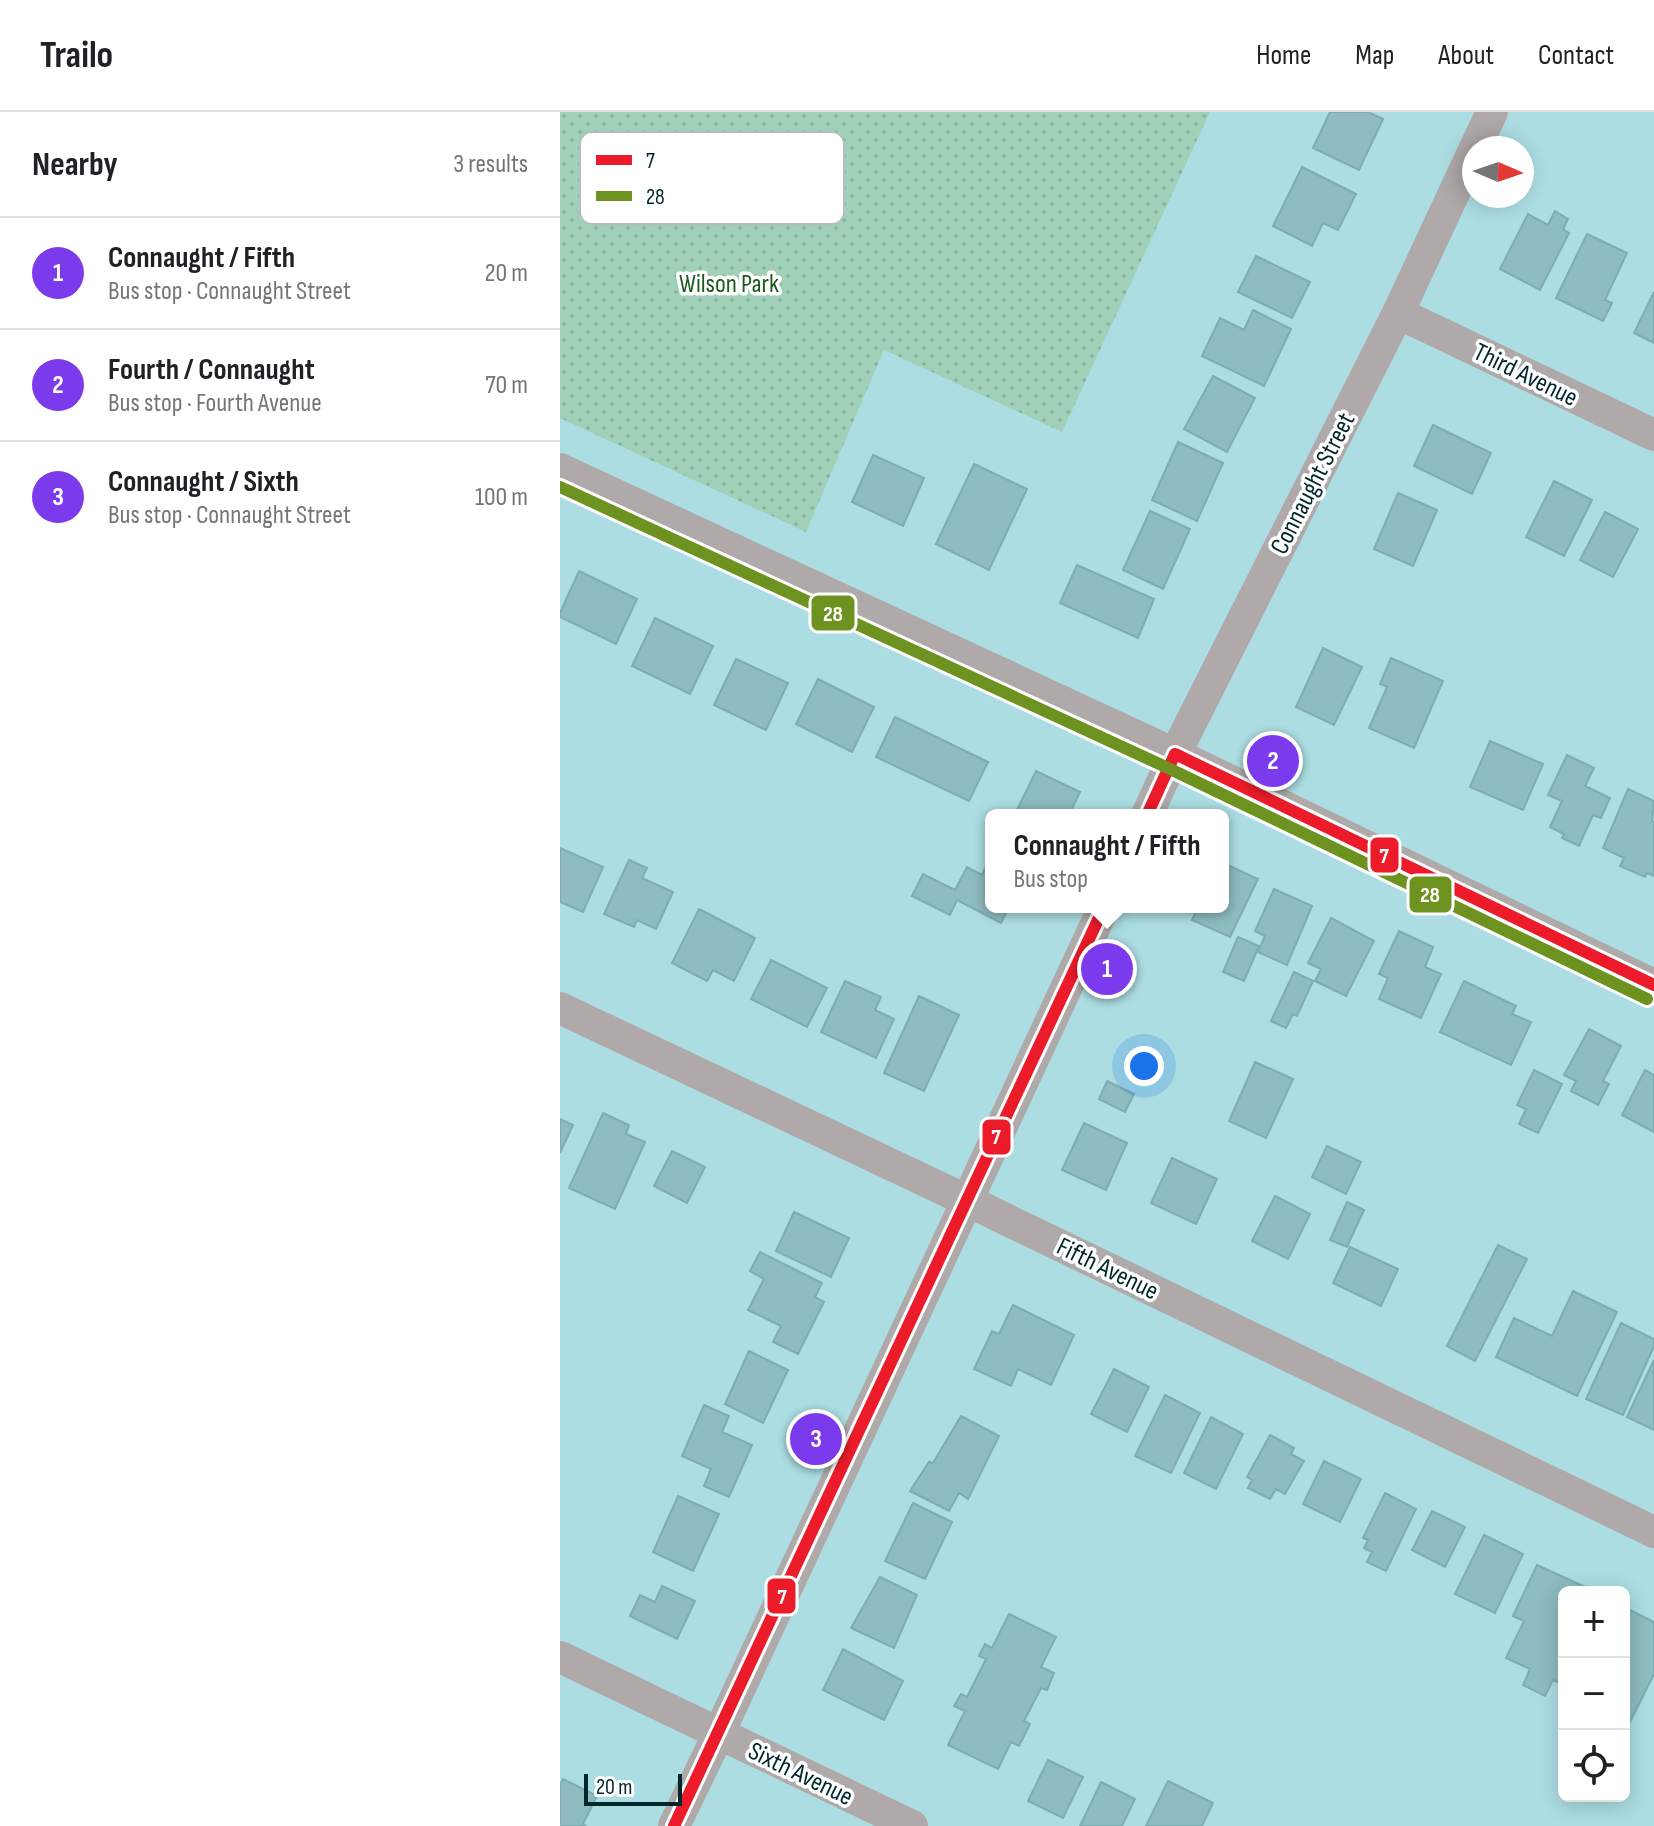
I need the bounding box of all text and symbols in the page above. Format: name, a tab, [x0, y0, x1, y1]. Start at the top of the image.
text: Trailo	[40, 33, 113, 78]
text: Home	[1256, 39, 1311, 72]
text: Map	[1355, 39, 1394, 72]
text: About	[1438, 39, 1494, 72]
text: Contact	[1538, 39, 1614, 72]
legend	[580, 132, 844, 224]
north arrow	[1462, 136, 1534, 208]
text: Nearby	[32, 144, 118, 185]
text: 7	[646, 148, 655, 175]
text: 3 results	[453, 149, 528, 180]
text: 28	[646, 184, 665, 211]
text: Connaught / Fifth	[108, 240, 295, 276]
text: 1	[53, 258, 63, 289]
text: 20 m	[485, 258, 528, 289]
park label: Wilson Park	[679, 269, 779, 300]
text: Bus stop · Connaught Street	[108, 276, 351, 307]
street label: Third Avenue	[1468, 337, 1582, 414]
text: Fourth / Connaught	[108, 352, 315, 388]
text: 2	[52, 370, 64, 401]
text: 70 m	[485, 370, 528, 401]
text: Bus stop · Fourth Avenue	[108, 388, 322, 419]
street label: Connaught Street	[1264, 408, 1362, 560]
text: Connaught / Sixth	[108, 464, 299, 500]
text: 3	[52, 482, 64, 513]
text: 100 m	[475, 482, 528, 513]
text: Bus stop · Connaught Street	[108, 500, 351, 531]
line badge: 28	[810, 594, 856, 632]
text: 28	[823, 601, 843, 628]
pin: 2	[1247, 731, 1299, 791]
popup	[985, 809, 1229, 913]
text: Connaught / Fifth	[1013, 828, 1201, 864]
line badge: 7	[1369, 836, 1400, 874]
text: 7	[1379, 843, 1389, 870]
text: Bus stop	[1013, 864, 1088, 895]
line badge: 28	[1408, 875, 1453, 914]
text: 28	[1420, 882, 1440, 909]
pin: 1	[1081, 939, 1133, 999]
your location	[1124, 1046, 1164, 1086]
line badge: 7	[981, 1118, 1012, 1156]
text: 7	[991, 1124, 1001, 1151]
street label: Fifth Avenue	[1051, 1231, 1163, 1307]
pin: 3	[790, 1409, 842, 1469]
line badge: 7	[766, 1577, 797, 1615]
text: 7	[777, 1584, 787, 1611]
map controls	[1558, 1586, 1630, 1802]
button: +	[1558, 1586, 1630, 1658]
button: −	[1558, 1658, 1630, 1730]
button: locate	[1558, 1730, 1630, 1802]
street label: Sixth Avenue	[743, 1736, 858, 1813]
scale bar	[584, 1770, 682, 1806]
text: 20 m	[596, 1774, 633, 1801]

